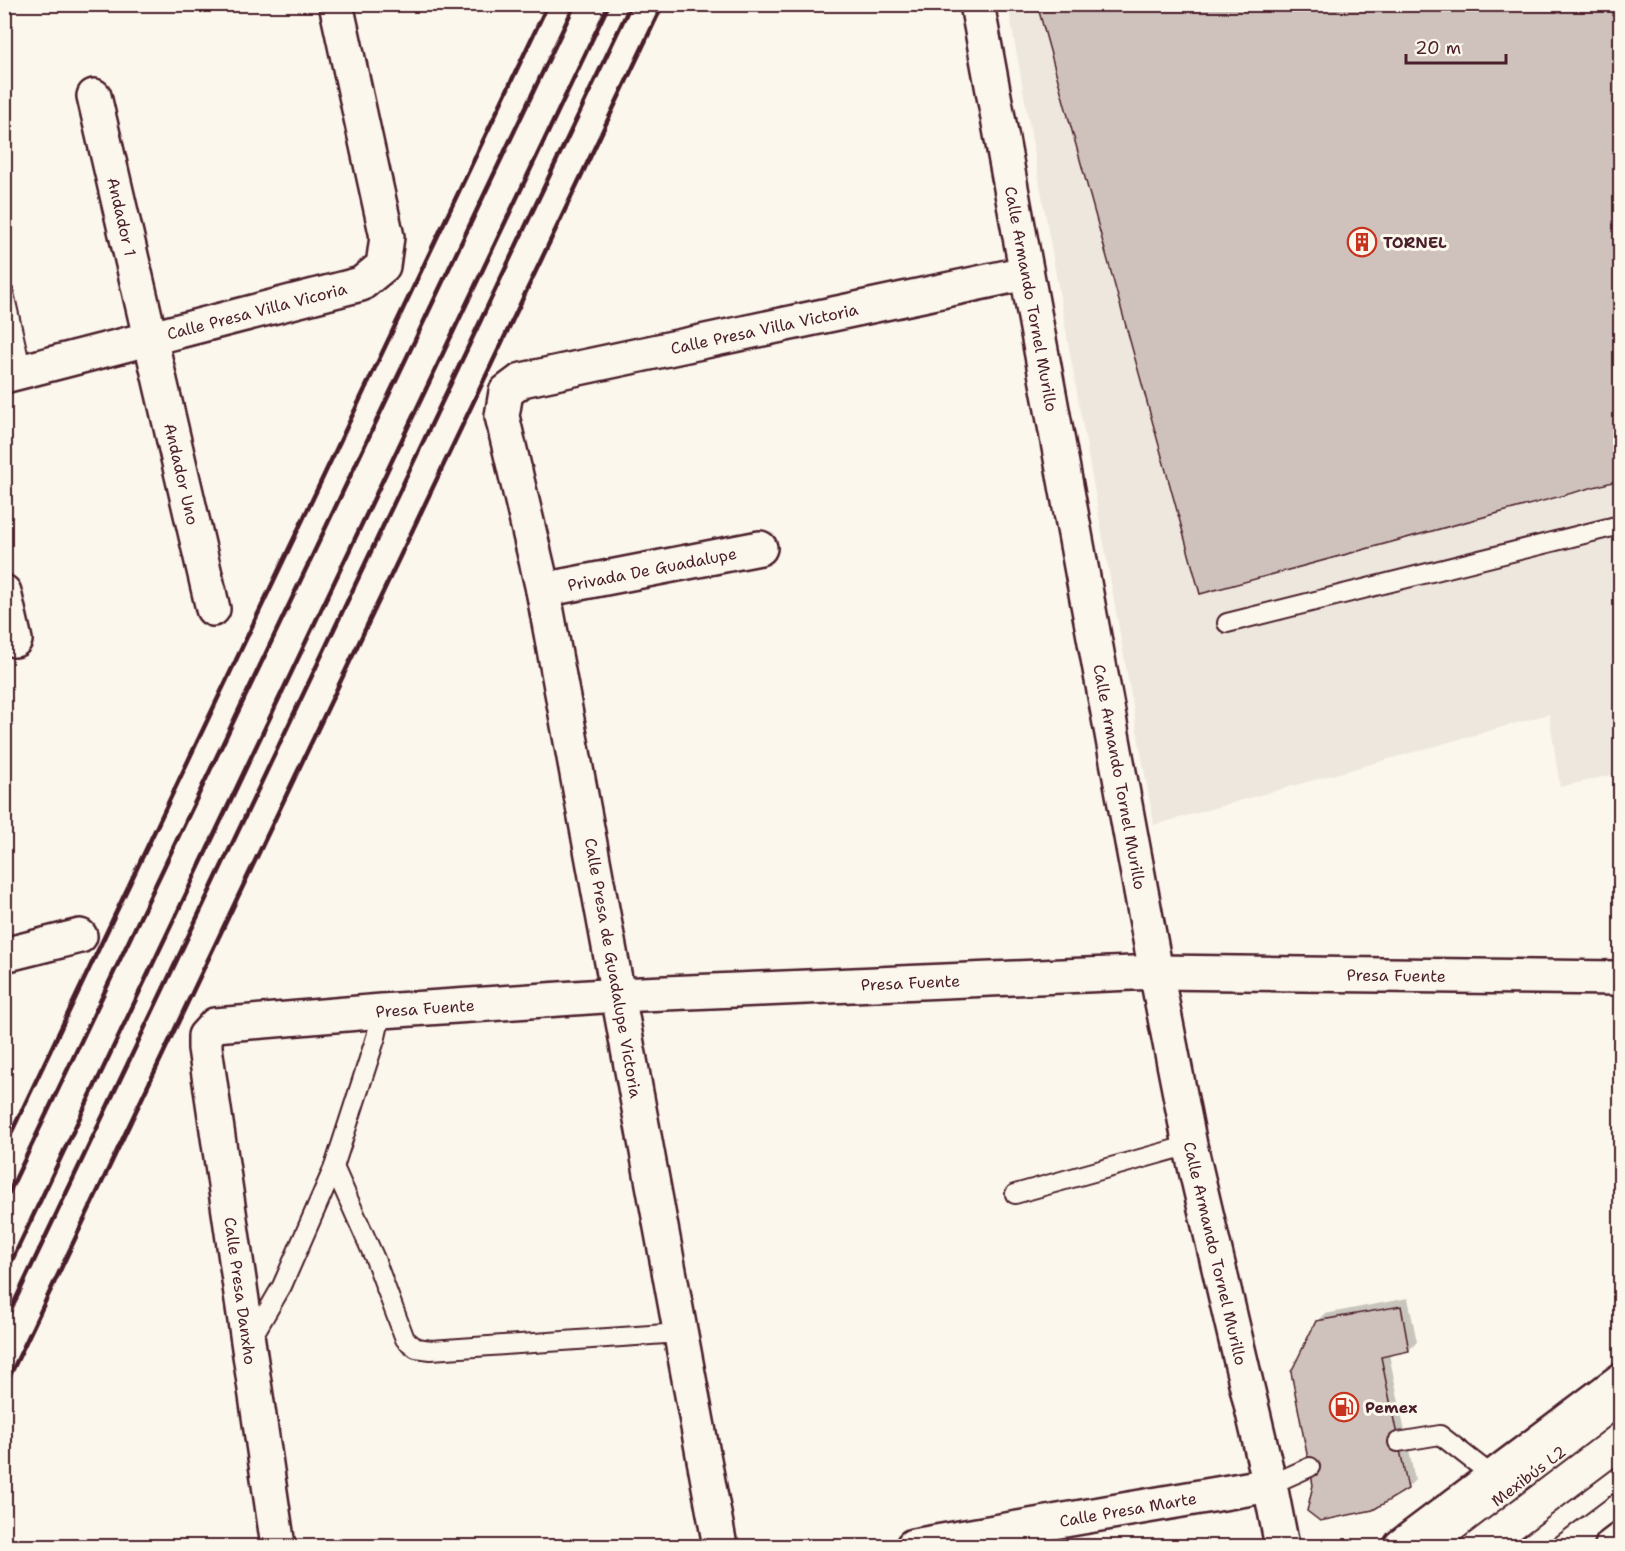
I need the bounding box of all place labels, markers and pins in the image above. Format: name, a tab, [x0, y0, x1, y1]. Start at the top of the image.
building icon: TORNEL	[1346, 226, 1378, 258]
place label: TORNEL	[1383, 232, 1447, 253]
fuel station icon: Pemex	[1328, 1391, 1360, 1423]
place label: Pemex	[1365, 1397, 1417, 1418]

